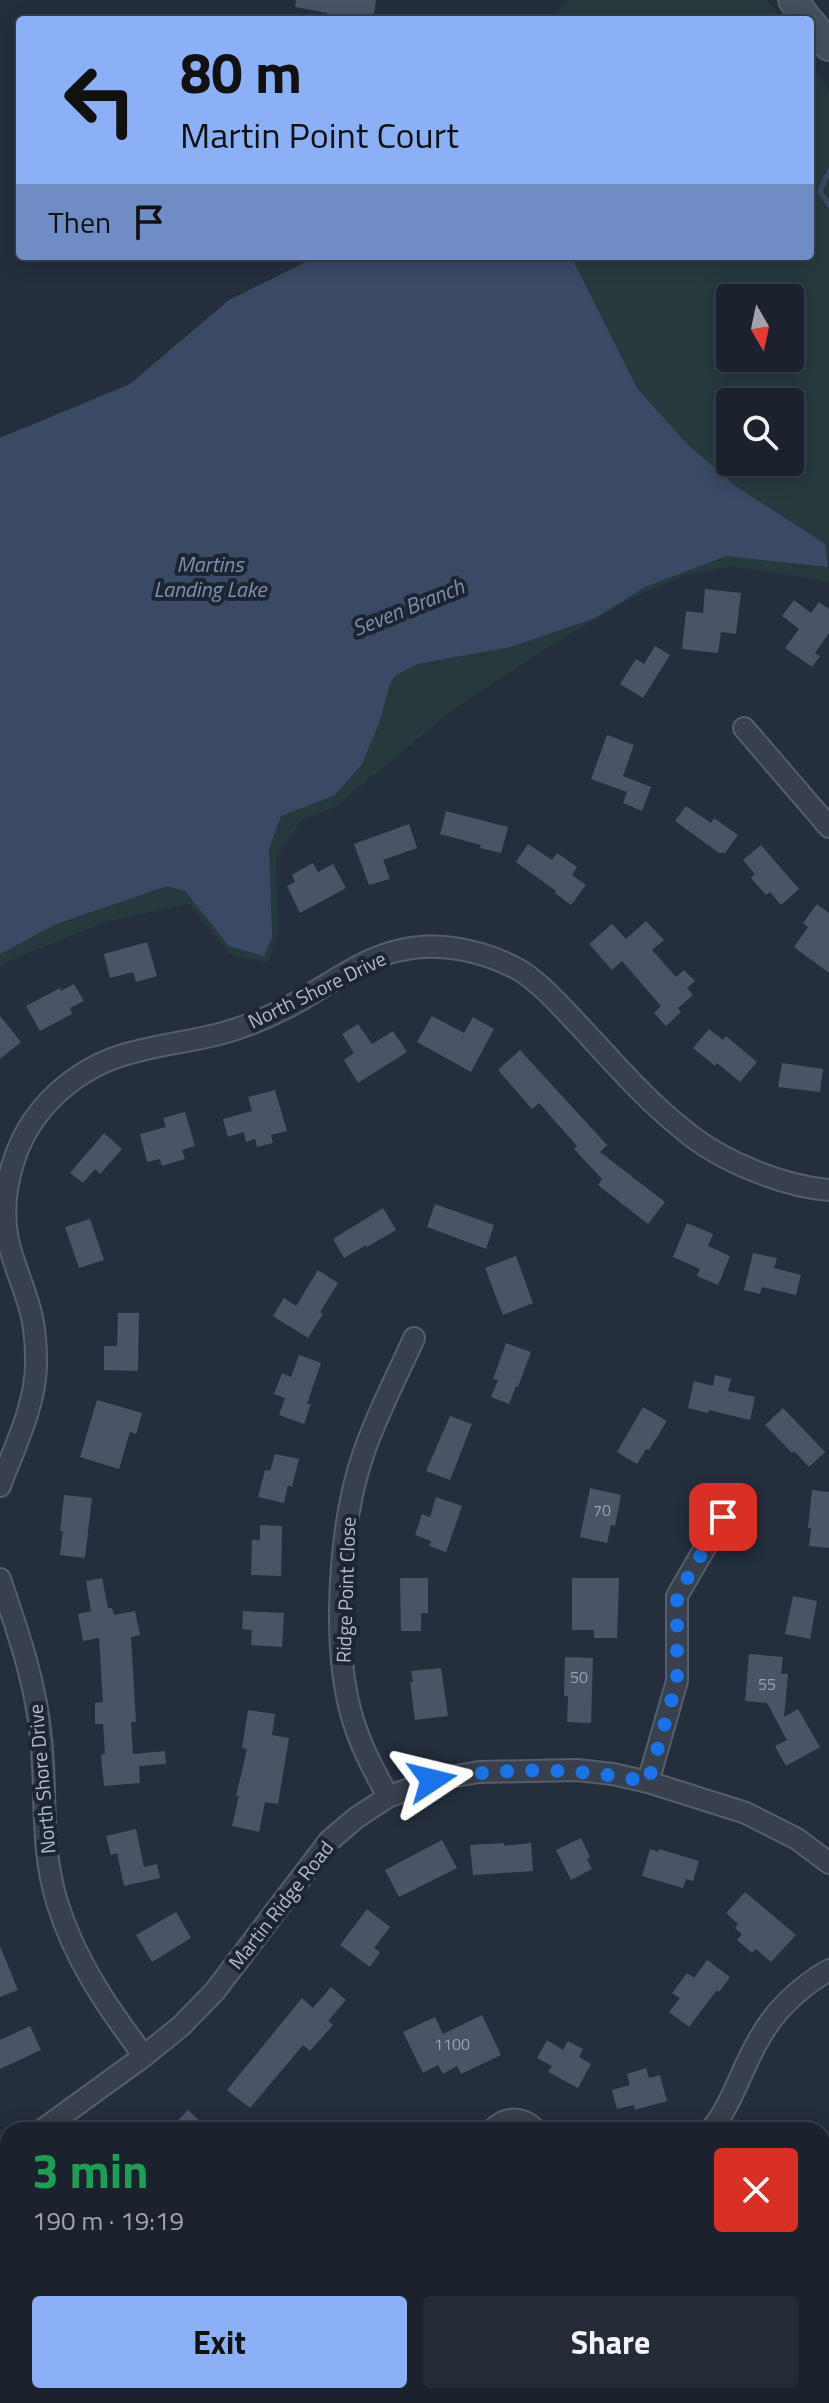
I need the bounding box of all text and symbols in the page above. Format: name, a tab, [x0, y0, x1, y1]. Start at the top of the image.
text: 80 m	[180, 30, 302, 115]
icon: left	[48, 48, 152, 152]
text: Martin Point Court	[180, 107, 459, 162]
text: Then	[48, 199, 111, 245]
icon: arrive	[127, 200, 171, 244]
north arrow	[716, 284, 804, 372]
map controls	[716, 284, 804, 476]
button: search	[716, 388, 804, 476]
water label: Martins Landing Lake	[154, 547, 268, 606]
water label: Seven Branch	[347, 569, 470, 645]
street label: North Shore Drive	[242, 943, 391, 1036]
pin	[689, 1483, 757, 1551]
icon: arrive	[701, 1495, 745, 1539]
house number: 70	[593, 1498, 611, 1522]
street label: Ridge Point Close	[327, 1516, 364, 1664]
house number: 50	[570, 1665, 588, 1689]
house number: 55	[758, 1672, 776, 1696]
street label: North Shore Drive	[20, 1703, 63, 1855]
position arrow	[390, 1738, 474, 1822]
street label: Martin Ridge Road	[220, 1834, 341, 1976]
house number: 1100	[434, 2032, 470, 2056]
text: 3 min	[32, 2134, 149, 2207]
button: close	[714, 2148, 798, 2232]
text: 190 m · 19:19	[32, 2201, 184, 2240]
button: Exit	[32, 2296, 407, 2388]
button: Share	[423, 2296, 798, 2388]

